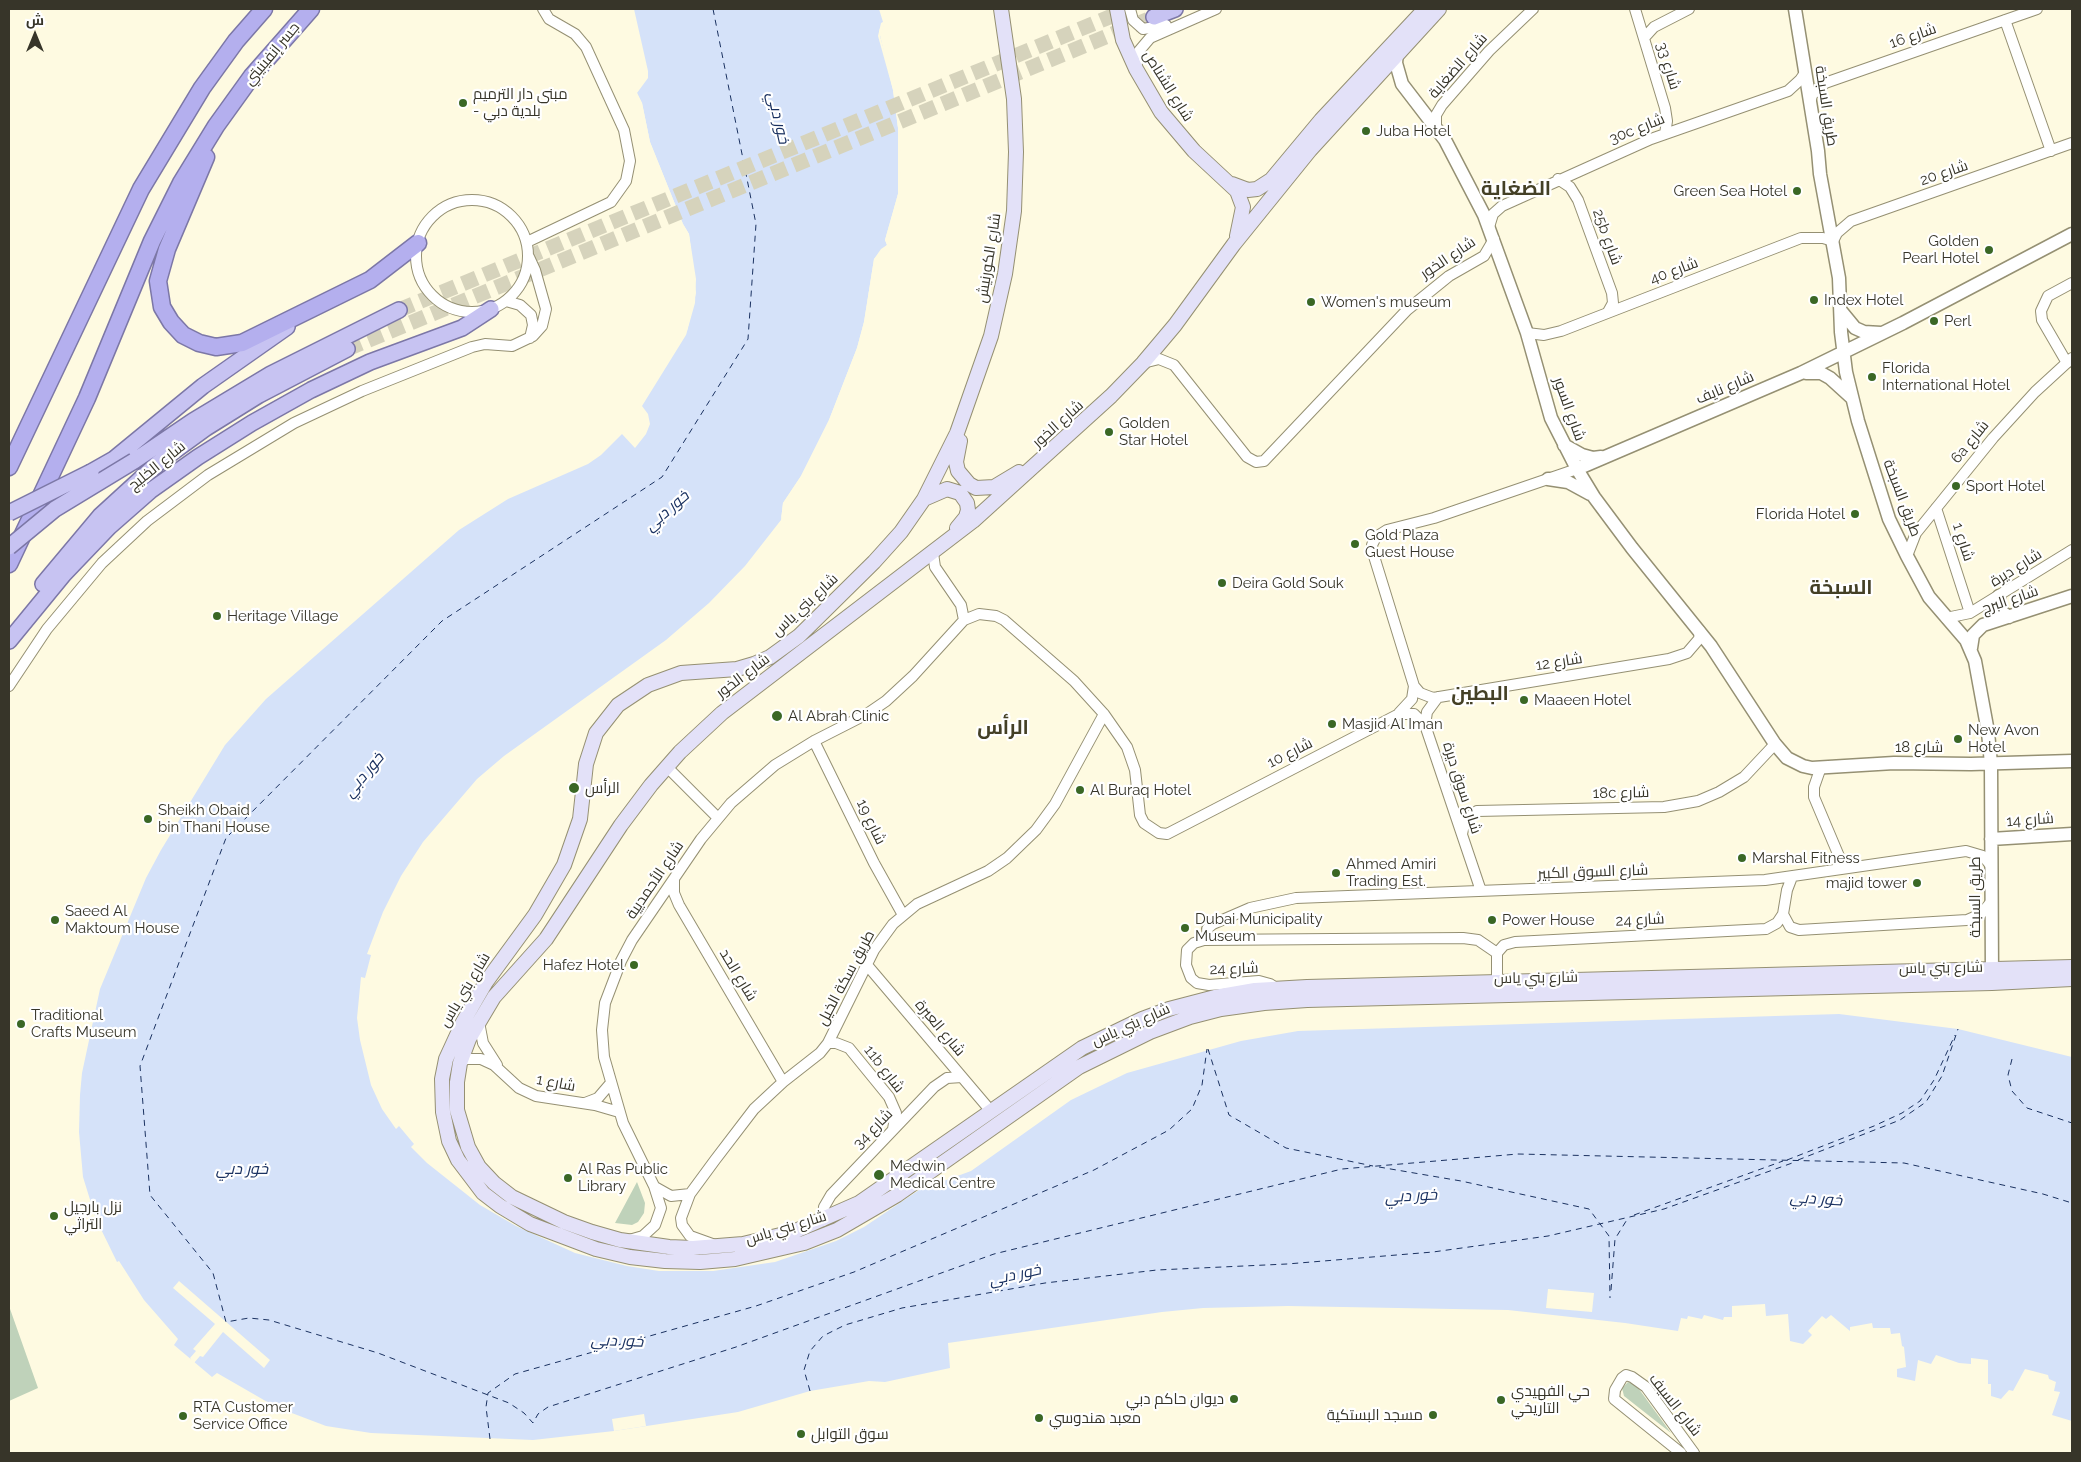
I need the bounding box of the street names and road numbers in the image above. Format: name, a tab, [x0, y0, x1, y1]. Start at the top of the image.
street label: جسر إنفينيتي	[240, 19, 304, 89]
street label: شارع 16	[1887, 20, 1939, 52]
street label: شارع الضغاية	[1425, 30, 1491, 102]
street label: شارع 33	[1652, 40, 1684, 92]
street label: شارع الشناص	[1139, 47, 1197, 125]
street label: طريق السبخة	[1811, 64, 1841, 148]
street label: 30c شارع	[1607, 110, 1667, 148]
street label: شارع 20	[1917, 156, 1971, 190]
street label: 25b شارع	[1589, 207, 1625, 267]
street label: شارع الكورنيش	[973, 212, 1005, 304]
street label: شارع الخور	[1417, 233, 1479, 283]
street label: شارع 40	[1647, 254, 1701, 288]
street label: شارع نايف	[1693, 368, 1757, 408]
street label: شارع السور	[1549, 375, 1589, 443]
street label: شارع الخور	[1029, 396, 1087, 452]
street label: 6a شارع	[1947, 417, 1993, 467]
street label: شارع الخليج	[125, 437, 189, 495]
street label: طريق السبخة	[1879, 457, 1925, 539]
street label: شارع 1	[1948, 521, 1978, 563]
street label: شارع ديرة	[1987, 545, 2045, 591]
street label: شارع بني ياس	[768, 570, 842, 640]
street label: شارع البرج	[1979, 582, 2041, 618]
street label: شارع 12	[1534, 649, 1584, 675]
street label: شارع الخور	[713, 650, 773, 702]
street label: شارع 10	[1264, 734, 1316, 772]
street label: شارع 18	[1895, 738, 1943, 756]
street label: شارع سوق ديرة	[1439, 740, 1485, 836]
street label: 18c شارع	[1593, 784, 1649, 802]
street label: شارع 19	[852, 796, 890, 848]
street label: شارع 14	[2006, 809, 2054, 831]
street label: شارع الأحمديية	[622, 838, 688, 922]
street label: طريق السبخة	[1966, 856, 1984, 938]
street label: شارع السوق الكبير	[1537, 861, 1649, 883]
street label: شارع 24	[1615, 910, 1665, 930]
street label: طريق سكة الخيل	[813, 927, 879, 1029]
street label: شارع الحد	[715, 945, 761, 1005]
street label: شارع بني ياس	[436, 949, 494, 1031]
street label: شارع بني ياس	[1899, 958, 1983, 978]
street label: شارع 24	[1209, 959, 1259, 979]
street label: شارع بني ياس	[1494, 968, 1578, 988]
street label: شارع العبرة	[911, 996, 969, 1060]
street label: شارع بني ياس	[1089, 1000, 1173, 1050]
street label: 11b شارع	[860, 1042, 908, 1096]
street label: شارع 1	[535, 1070, 577, 1096]
street label: شارع 34	[849, 1105, 897, 1153]
street label: شارع بني ياس	[743, 1207, 829, 1249]
street label: شارع السيف	[1645, 1370, 1705, 1440]

